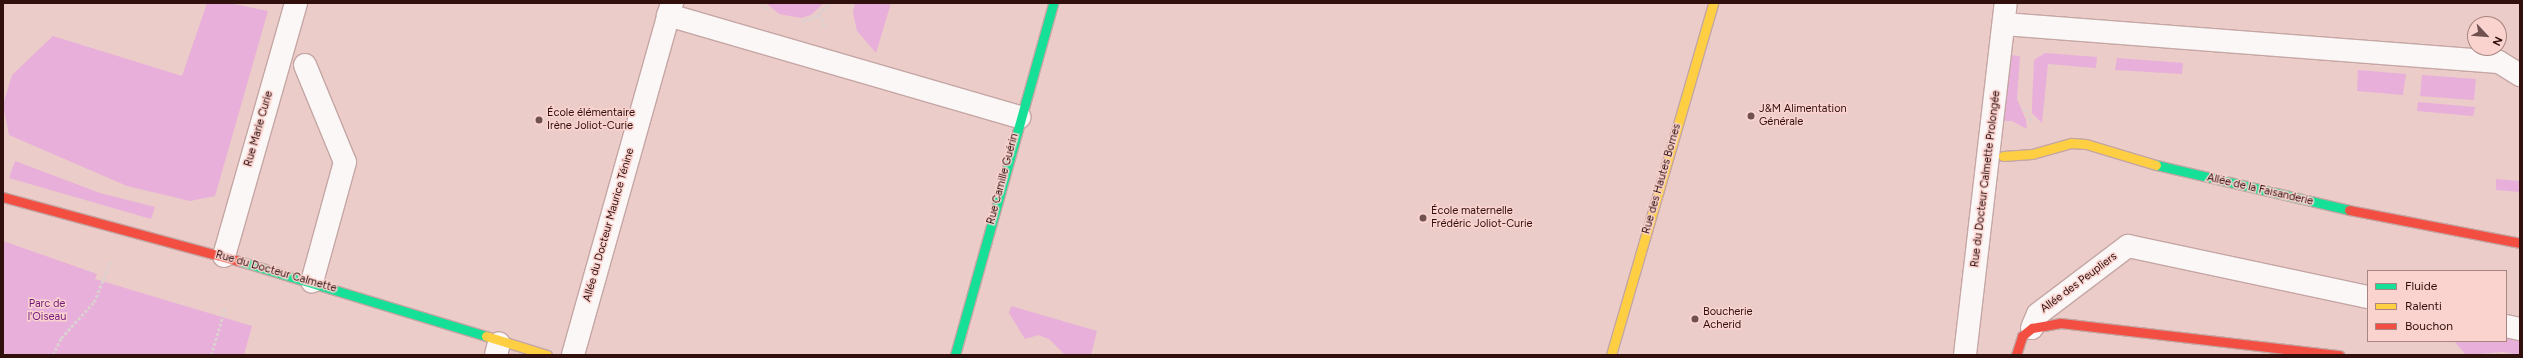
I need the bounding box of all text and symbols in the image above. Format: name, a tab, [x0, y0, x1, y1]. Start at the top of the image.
north arrow	[2467, 16, 2507, 56]
text: N	[2490, 34, 2505, 48]
street label: Rue Marie Curie	[242, 90, 276, 168]
street label: Rue du Docteur Calmette Prolongée	[1969, 90, 2003, 268]
place label: J&M Alimentation Générale	[1759, 103, 1847, 129]
place label: École élémentaire Irène Joliot-Curie	[547, 107, 635, 133]
marker: J&M Alimentation Générale	[1746, 111, 1756, 121]
marker: École élémentaire Irène Joliot-Curie	[534, 115, 544, 125]
street label: Rue des Hautes Bornes	[1640, 122, 1684, 236]
street label: Rue Camille Guérin	[985, 132, 1021, 226]
street label: Allée du Docteur Maurice Ténine	[581, 147, 637, 303]
street label: Allée de la Faisanderie	[2206, 171, 2314, 209]
place label: École maternelle Frédéric Joliot-Curie	[1431, 205, 1532, 231]
marker: École maternelle Frédéric Joliot-Curie	[1418, 213, 1428, 223]
street label: Rue du Docteur Calmette	[214, 248, 338, 296]
street label: Allée des Peupliers	[2038, 250, 2120, 316]
legend	[2367, 270, 2507, 342]
text: Fluide	[2405, 279, 2437, 293]
park label: Parc de l'Oiseau	[28, 298, 66, 324]
text: Ralenti	[2405, 299, 2442, 313]
place label: Boucherie Acherid	[1703, 306, 1753, 332]
marker: Boucherie Acherid	[1690, 314, 1700, 324]
text: Bouchon	[2405, 319, 2453, 333]

